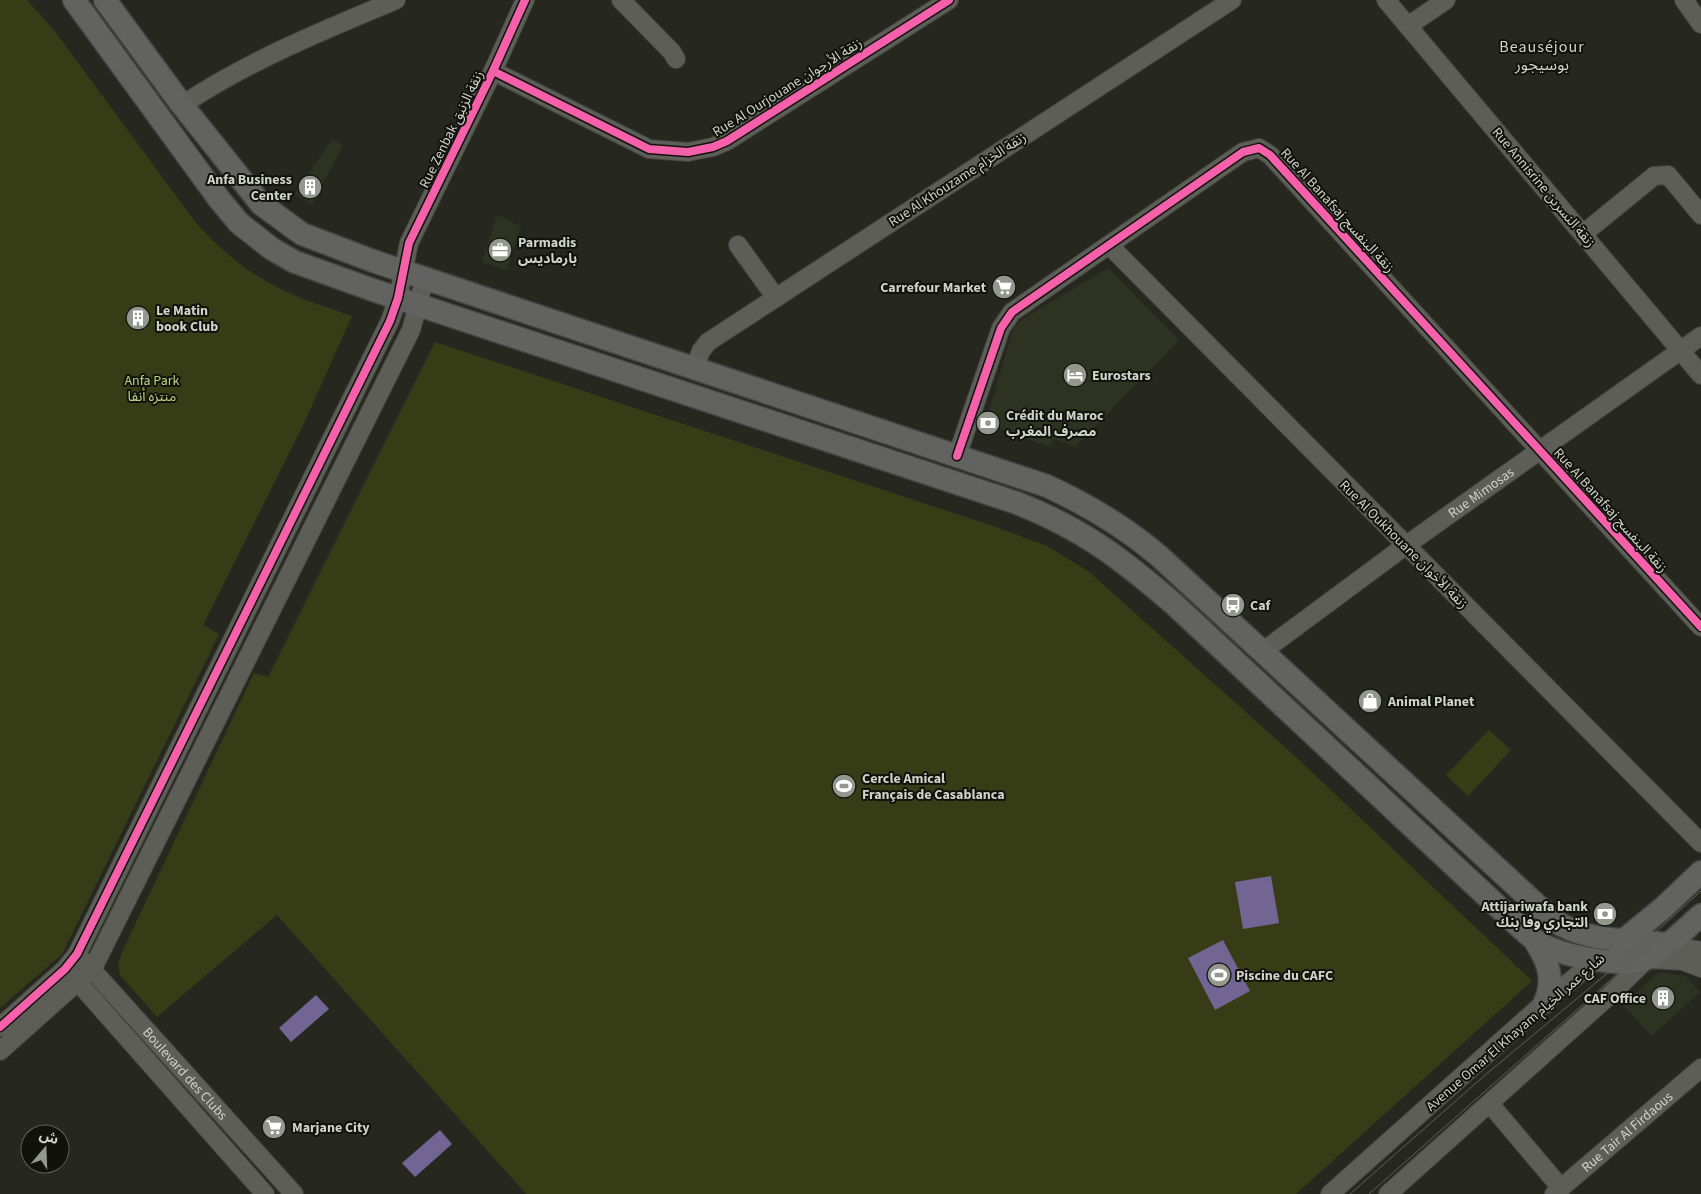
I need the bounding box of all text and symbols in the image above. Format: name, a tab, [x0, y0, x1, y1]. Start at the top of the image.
street label: Rue Al Ourjouane زنقة الأرجوان	[709, 34, 866, 142]
district label: Beauséjour بوسيجور	[1499, 36, 1585, 76]
street label: Rue Zenbak زنقة الزنبق	[415, 67, 489, 192]
street label: Rue Annisrine زنقة النسرين	[1487, 123, 1600, 252]
street label: Rue Al Khouzame زنقة الخزام	[885, 128, 1030, 232]
street label: Rue Al Banafsaj زنقة البنفسج	[1276, 144, 1399, 278]
place label: Anfa Business Center	[206, 170, 292, 206]
building icon: Anfa Business Center	[297, 174, 323, 200]
place label: Parmadis بارماديس	[518, 233, 577, 269]
office icon: Parmadis بارماديس	[487, 237, 513, 263]
supermarket icon: Carrefour Market	[991, 274, 1017, 300]
place label: Carrefour Market	[880, 278, 987, 298]
place label: Le Matin book Club	[156, 301, 218, 337]
building icon: Le Matin book Club	[125, 305, 151, 331]
hotel icon: Eurostars	[1062, 362, 1088, 388]
place label: Eurostars	[1092, 366, 1151, 386]
park label: Anfa Park منتزه أنفا	[124, 371, 180, 407]
place label: Crédit du Maroc مصرف المغرب	[1006, 406, 1104, 442]
bank icon: Crédit du Maroc مصرف المغرب	[975, 410, 1001, 436]
street label: Rue Al Banafsaj زنقة البنفسج	[1549, 444, 1672, 578]
street label: Rue Mimosas	[1444, 463, 1519, 523]
street label: Rue Al Oukhouane زنقة الأخوان	[1334, 476, 1472, 614]
bus stop icon: Caf	[1220, 592, 1246, 618]
place label: Caf	[1250, 596, 1272, 616]
shop icon: Animal Planet	[1357, 688, 1383, 714]
place label: Animal Planet	[1387, 692, 1475, 712]
place label: Cercle Amical Français de Casablanca	[862, 769, 1005, 805]
sports icon: Cercle Amical Français de Casablanca	[831, 773, 857, 799]
place label: Attijariwafa bank التجاري وفا بنك	[1481, 897, 1588, 933]
bank icon: Attijariwafa bank التجاري وفا بنك	[1592, 901, 1618, 927]
street label: Avenue Omar El Khayam شارع عمر الخيام	[1422, 949, 1610, 1116]
sports icon: Piscine du CAFC	[1206, 962, 1232, 988]
place label: Piscine du CAFC	[1236, 966, 1333, 986]
building icon: CAF Office	[1650, 985, 1676, 1011]
place label: CAF Office	[1584, 989, 1646, 1009]
street label: Boulevard des Clubs	[137, 1023, 232, 1125]
street label: Rue Tair Al Firdaous	[1577, 1087, 1678, 1177]
supermarket icon: Marjane City	[261, 1114, 287, 1140]
place label: Marjane City	[292, 1118, 370, 1138]
north arrow	[20, 1124, 70, 1174]
text: ش	[37, 1125, 61, 1150]

